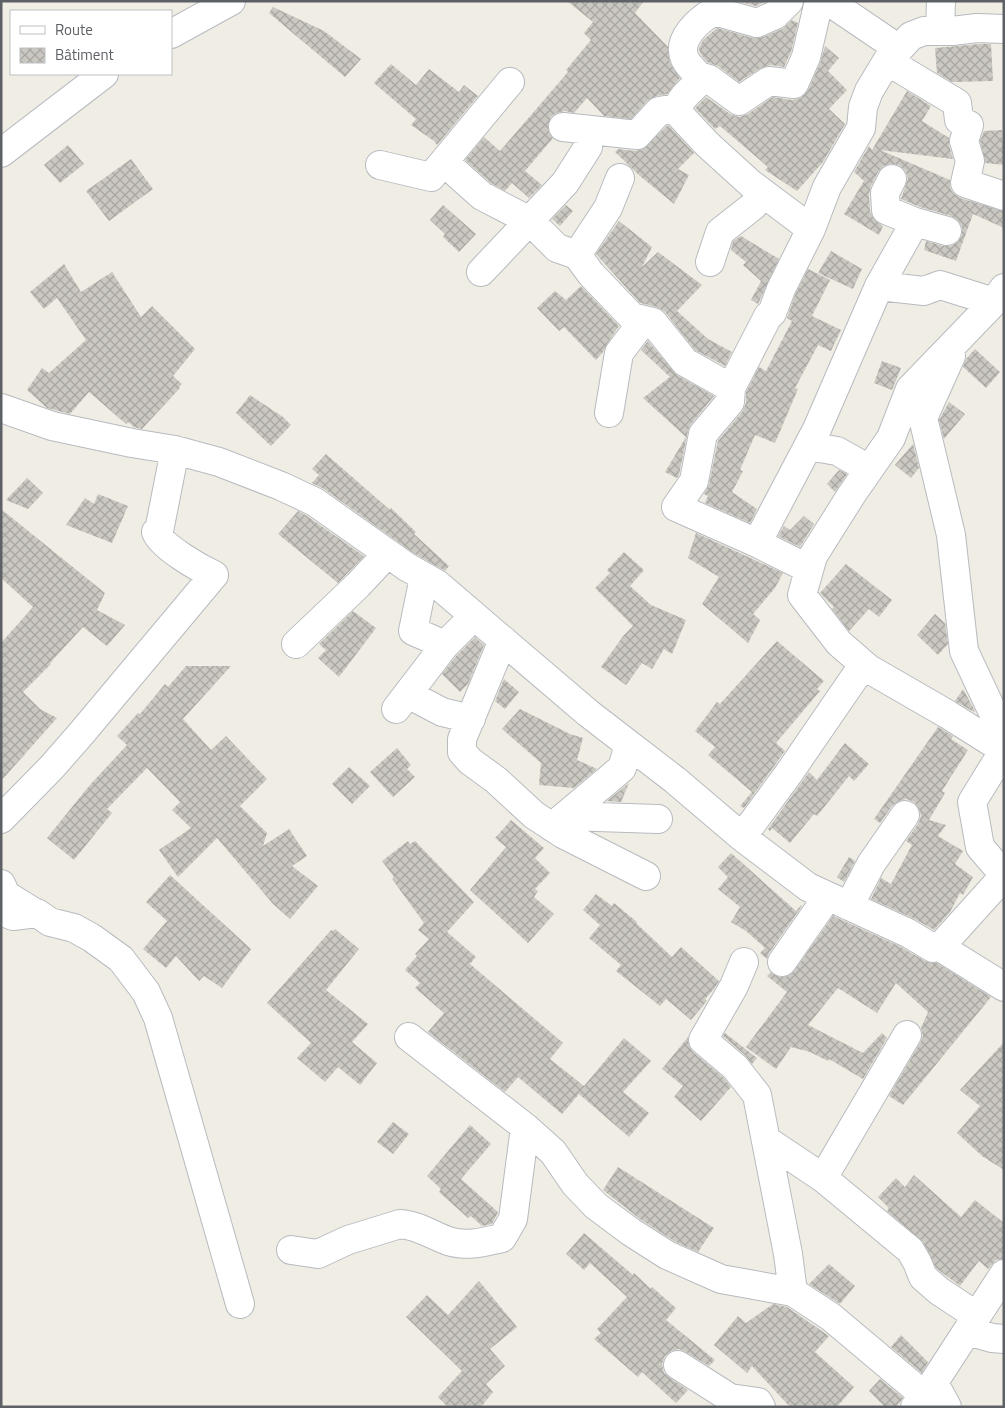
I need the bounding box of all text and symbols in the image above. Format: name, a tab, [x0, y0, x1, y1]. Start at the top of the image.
legend	[10, 10, 172, 75]
text: Route	[55, 18, 93, 41]
text: Bâtiment	[55, 43, 114, 66]

